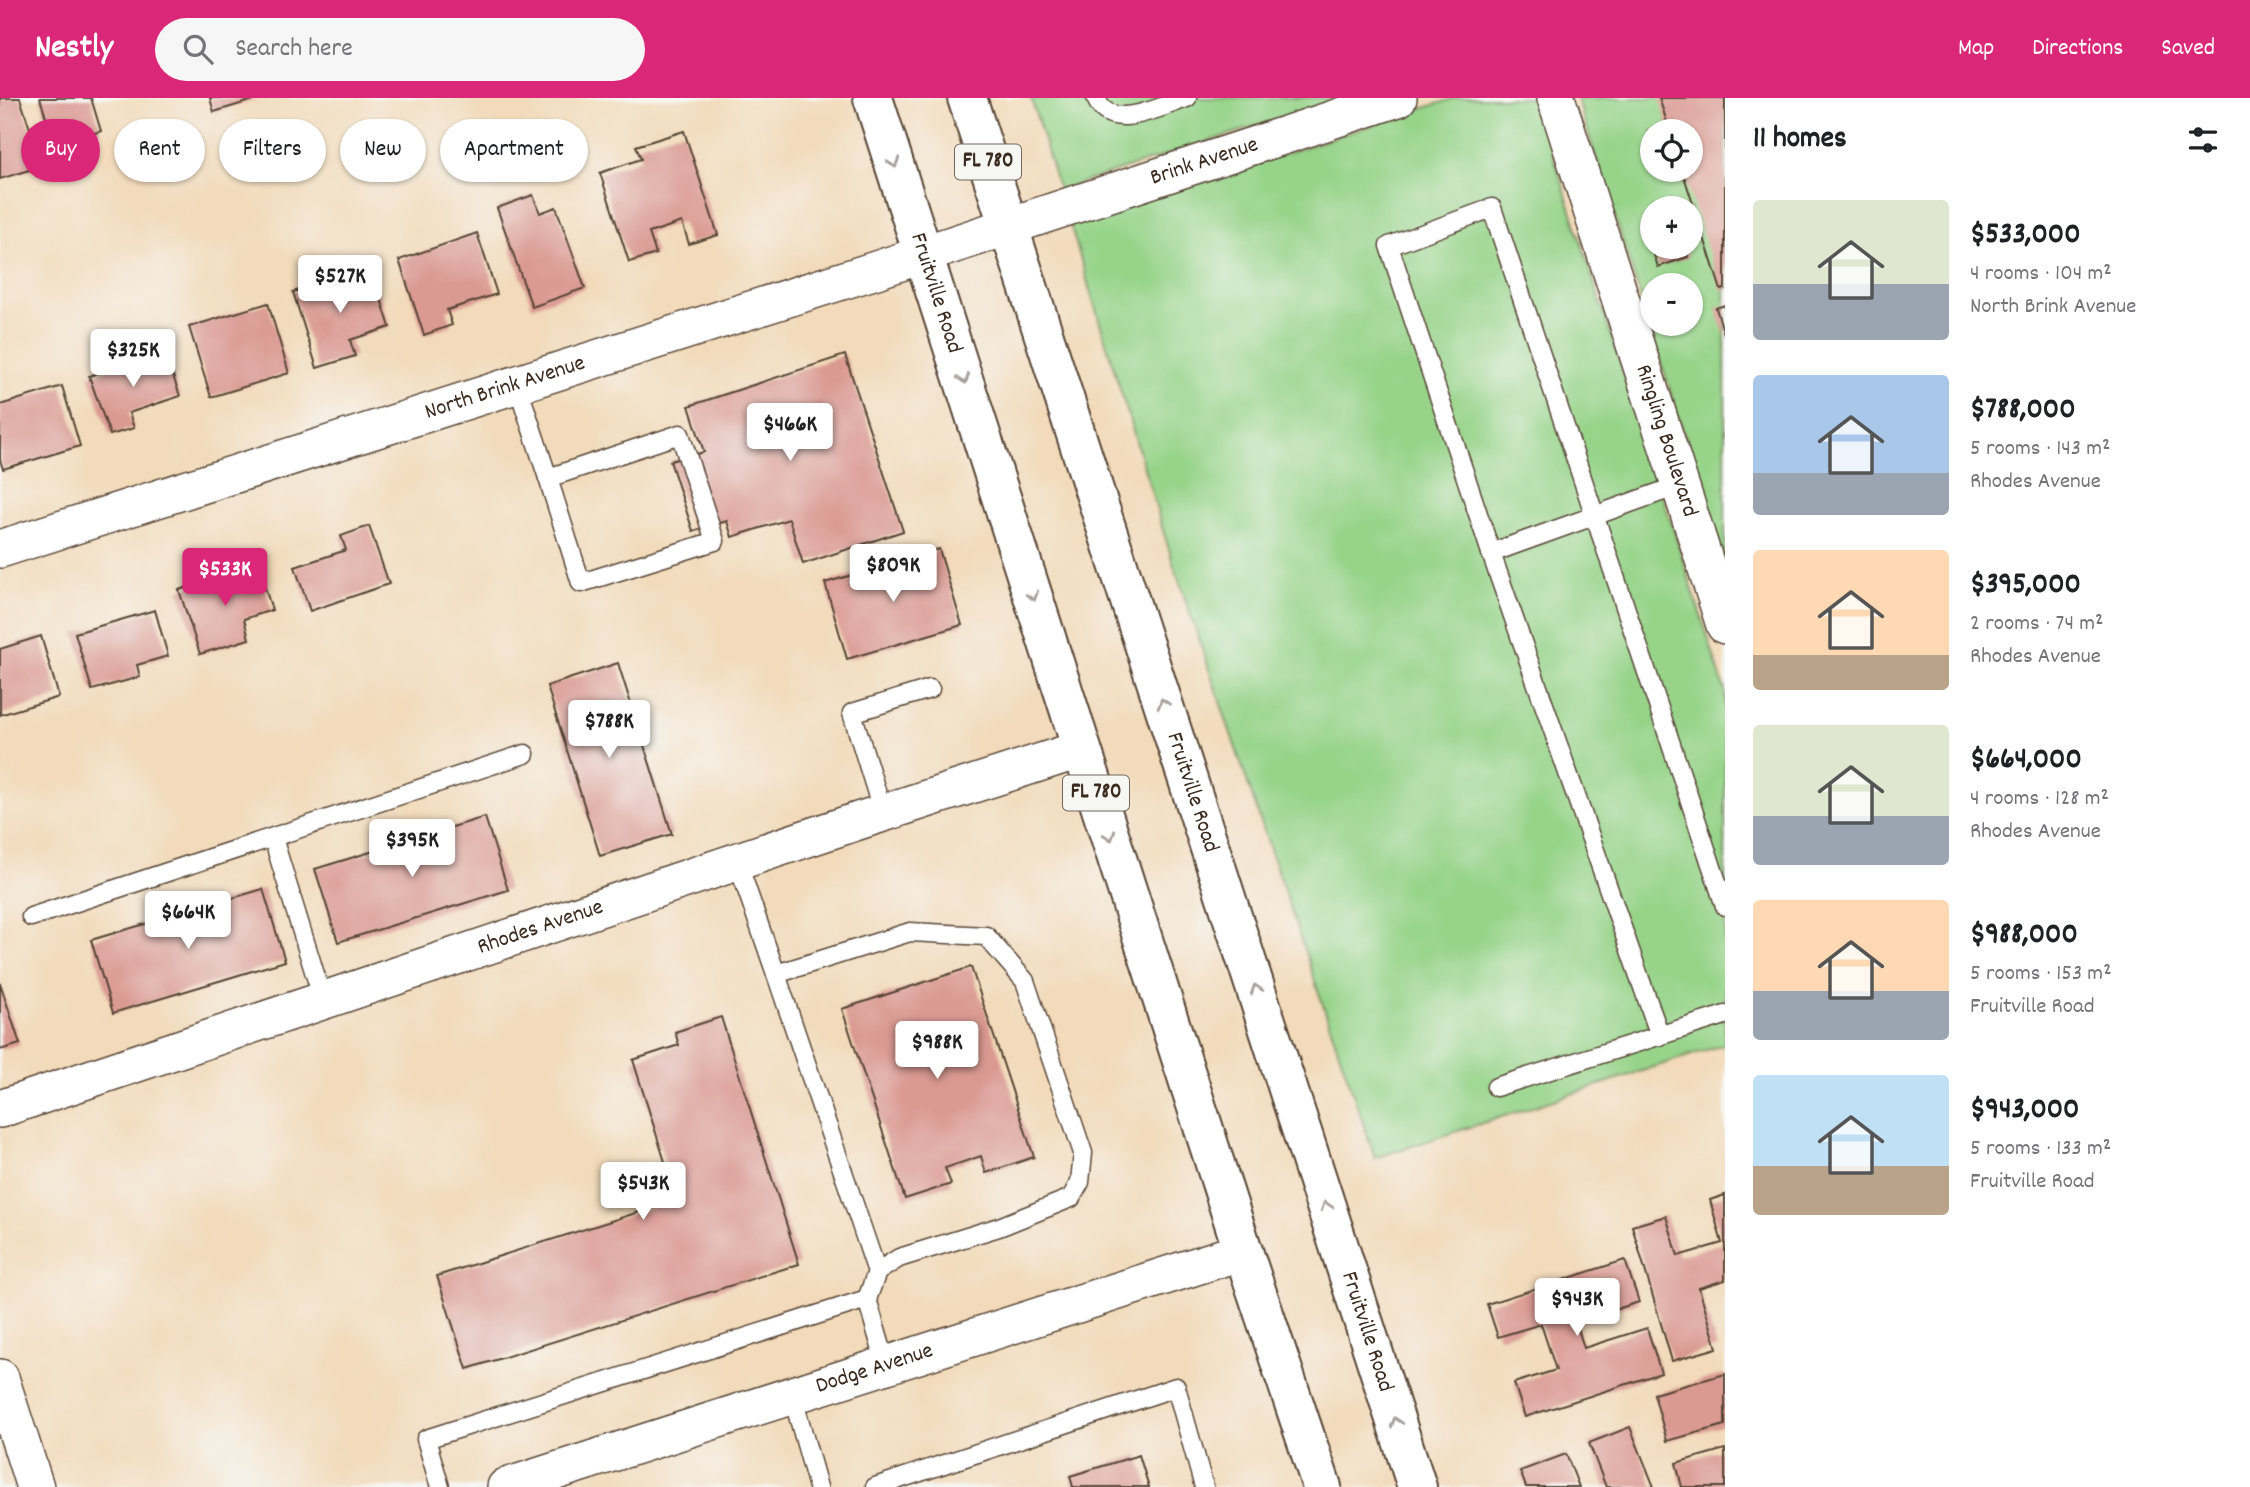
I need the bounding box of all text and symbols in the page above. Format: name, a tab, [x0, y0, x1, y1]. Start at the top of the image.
search box	[155, 18, 645, 81]
text: Nestly	[35, 26, 113, 73]
icon: search	[179, 30, 217, 68]
text: Search here	[235, 31, 353, 68]
text: Map	[1958, 32, 1994, 66]
text: Directions	[2032, 32, 2123, 66]
text: Saved	[2161, 32, 2215, 66]
chip: Buy	[21, 119, 100, 182]
chip: Rent	[114, 119, 205, 182]
chip: Filters	[219, 119, 326, 182]
chip: New	[340, 119, 426, 182]
chip: Apartment	[440, 119, 588, 182]
map controls	[1640, 119, 1703, 336]
button: locate	[1640, 119, 1703, 182]
text: 11 homes	[1753, 119, 1847, 162]
icon: filters	[2184, 121, 2222, 159]
street label: Brink Avenue	[1146, 129, 1263, 195]
road number: FL 780	[955, 144, 1021, 180]
one-way arrow	[886, 156, 900, 169]
button: +	[1640, 196, 1703, 259]
text: $533,000	[1970, 215, 2081, 258]
icon: home	[1809, 228, 1893, 312]
street label: Fruitville Road	[901, 229, 970, 358]
pin: $527K	[291, 256, 389, 315]
text: 4 rooms · 104 m²	[1970, 258, 2112, 291]
text: $527K	[314, 261, 366, 294]
button: −	[1640, 273, 1703, 336]
text: North Brink Avenue	[1970, 291, 2136, 324]
pin: $325K	[84, 330, 182, 389]
text: $325K	[106, 335, 160, 368]
street label: North Brink Avenue	[421, 347, 589, 429]
street label: Ringling Boulevard	[1626, 360, 1706, 521]
one-way arrow	[956, 373, 970, 385]
text: $788,000	[1970, 390, 2076, 433]
icon: home	[1809, 403, 1893, 487]
pin: $466K	[741, 404, 839, 463]
text: $466K	[763, 409, 817, 442]
text: 5 rooms · 143 m²	[1970, 433, 2110, 466]
text: Rhodes Avenue	[1970, 466, 2101, 499]
pin: $809K	[844, 545, 942, 604]
pin: $533K	[176, 548, 274, 608]
text: $809K	[866, 550, 920, 583]
text: $533K	[198, 554, 252, 587]
text: $395,000	[1970, 565, 2081, 608]
icon: home	[1809, 578, 1893, 662]
one-way arrow	[1025, 589, 1039, 602]
text: 2 rooms · 74 m²	[1970, 608, 2103, 641]
text: Rhodes Avenue	[1970, 641, 2101, 674]
one-way arrow	[1157, 697, 1172, 709]
pin: $788K	[560, 700, 658, 760]
text: $788K	[584, 706, 634, 739]
street label: Fruitville Road	[1157, 728, 1227, 857]
text: $664,000	[1970, 740, 2082, 783]
icon: home	[1809, 753, 1893, 837]
road number: FL 780	[1063, 776, 1129, 810]
text: 4 rooms · 128 m²	[1970, 783, 2109, 816]
text: Rhodes Avenue	[1970, 816, 2101, 849]
pin: $395K	[363, 820, 461, 879]
text: $395K	[385, 825, 439, 858]
one-way arrow	[1102, 829, 1116, 842]
street label: Rhodes Avenue	[473, 891, 608, 964]
pin: $664K	[139, 892, 237, 951]
text: $664K	[161, 897, 215, 930]
text: $988,000	[1970, 915, 2078, 958]
icon: home	[1809, 928, 1893, 1012]
text: 5 rooms · 153 m²	[1970, 958, 2112, 991]
one-way arrow	[1250, 983, 1264, 996]
text: Fruitville Road	[1970, 991, 2095, 1024]
pin: $988K	[888, 1021, 986, 1081]
text: $988K	[911, 1027, 963, 1060]
text: $943,000	[1970, 1090, 2079, 1133]
icon: home	[1809, 1103, 1893, 1187]
text: 5 rooms · 133 m²	[1970, 1133, 2111, 1166]
pin: $543K	[594, 1162, 692, 1222]
text: Fruitville Road	[1970, 1166, 2095, 1199]
text: $543K	[617, 1168, 669, 1201]
one-way arrow	[1320, 1200, 1334, 1212]
street label: Fruitville Road	[1332, 1267, 1402, 1396]
pin: $943K	[1528, 1278, 1626, 1338]
text: $943K	[1551, 1284, 1603, 1317]
street label: Dodge Avenue	[812, 1335, 937, 1403]
one-way arrow	[1390, 1416, 1404, 1429]

